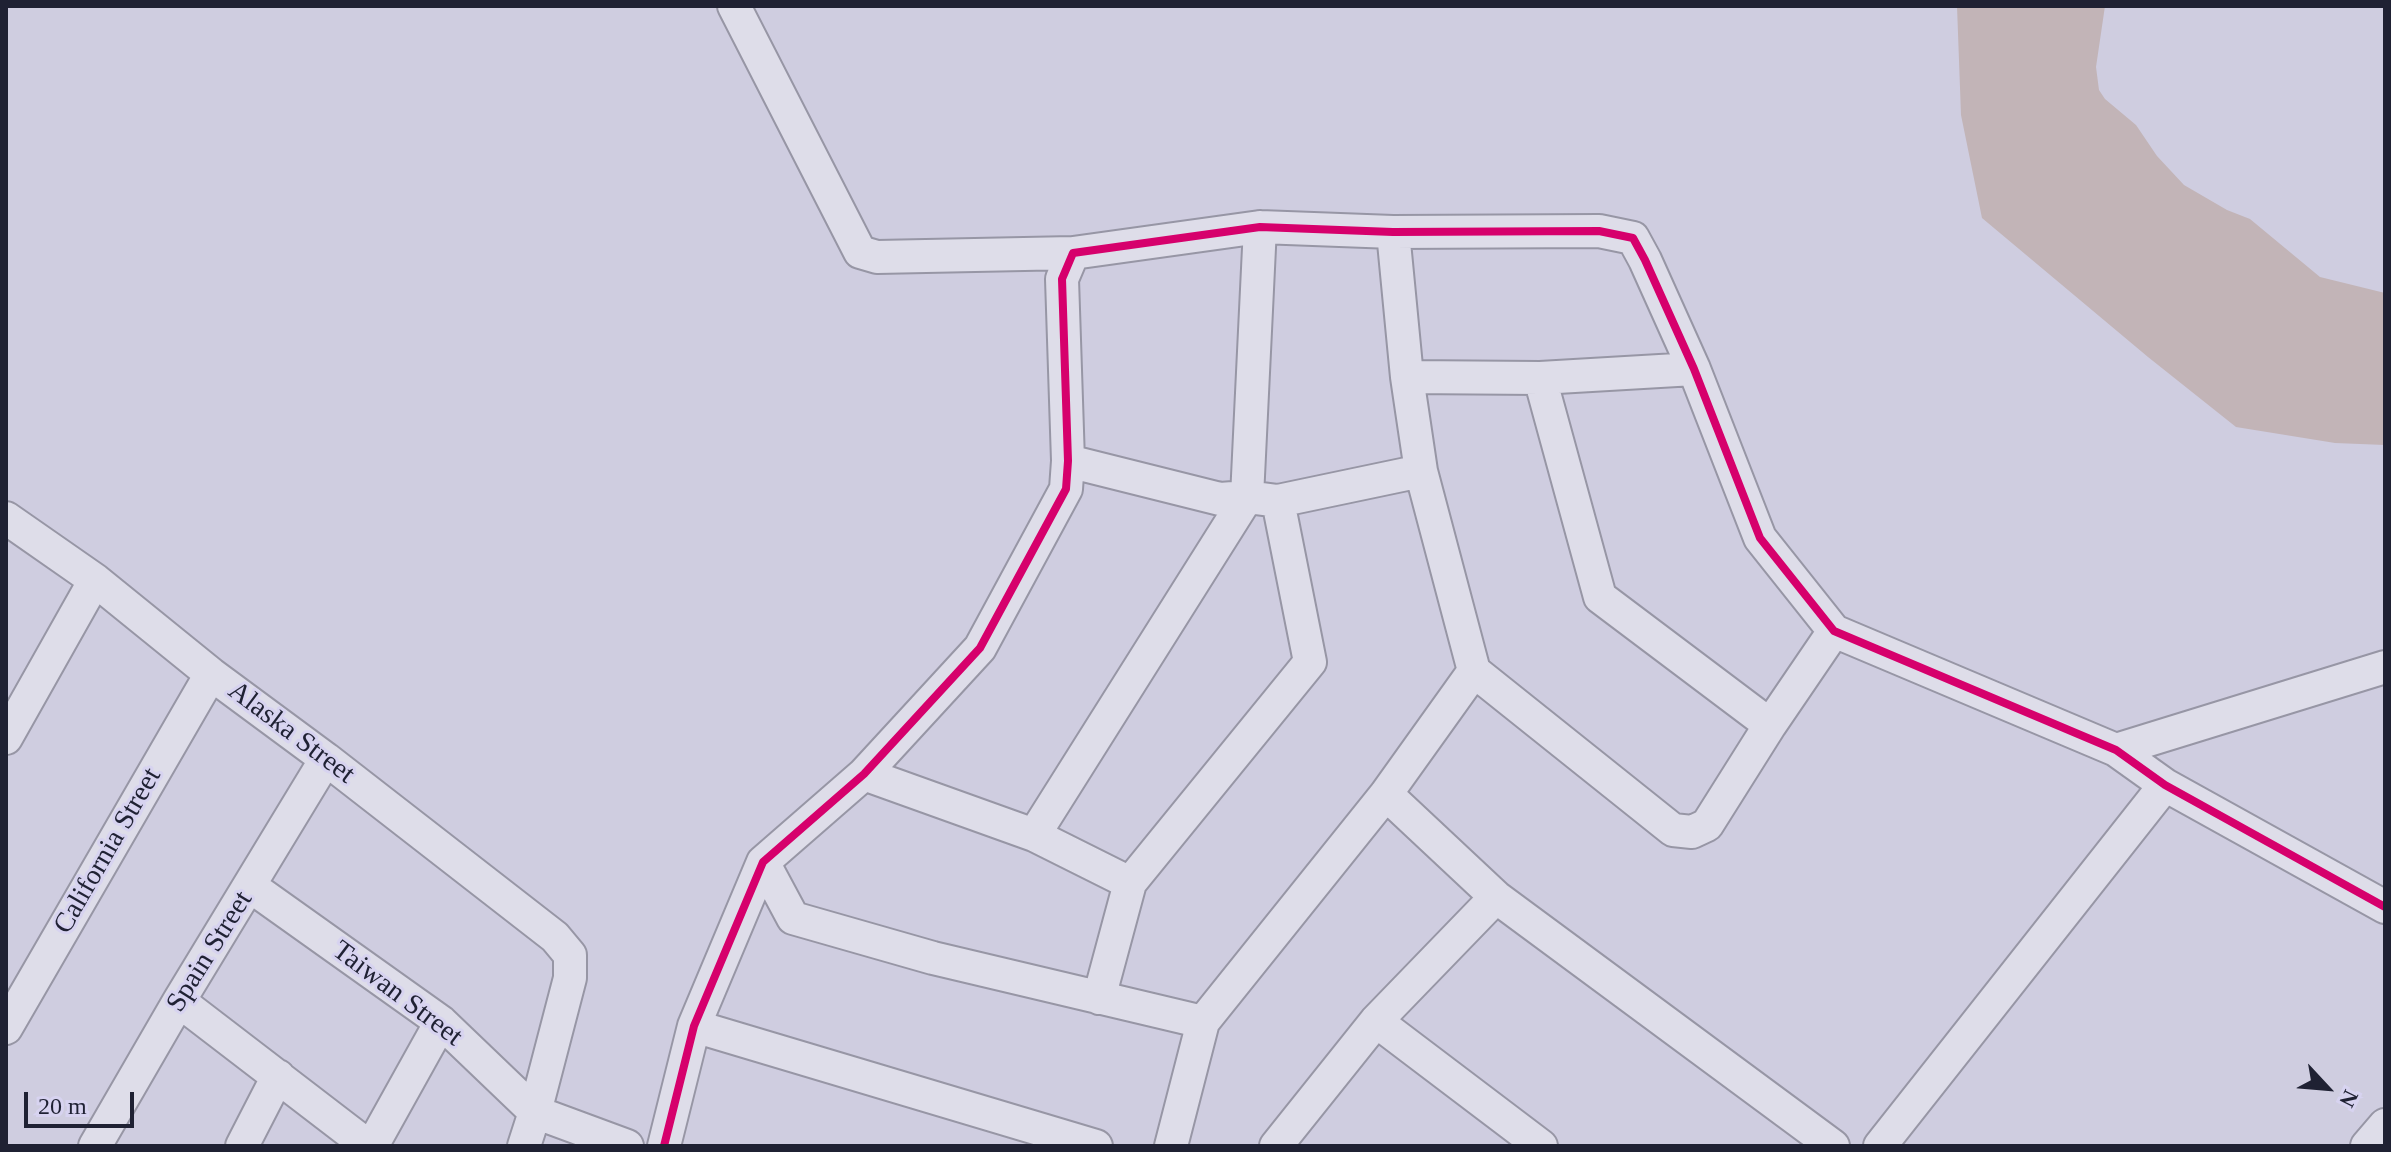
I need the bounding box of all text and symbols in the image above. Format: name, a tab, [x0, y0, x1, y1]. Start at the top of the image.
street label: Alaska Street	[221, 674, 361, 792]
street label: California Street	[47, 762, 169, 940]
street label: Spain Street	[160, 885, 260, 1019]
street label: Taiwan Street	[325, 934, 469, 1054]
north arrow	[2287, 1048, 2367, 1128]
scale bar	[28, 1076, 138, 1126]
text: N	[2334, 1086, 2364, 1111]
text: 20 m	[38, 1093, 87, 1119]

